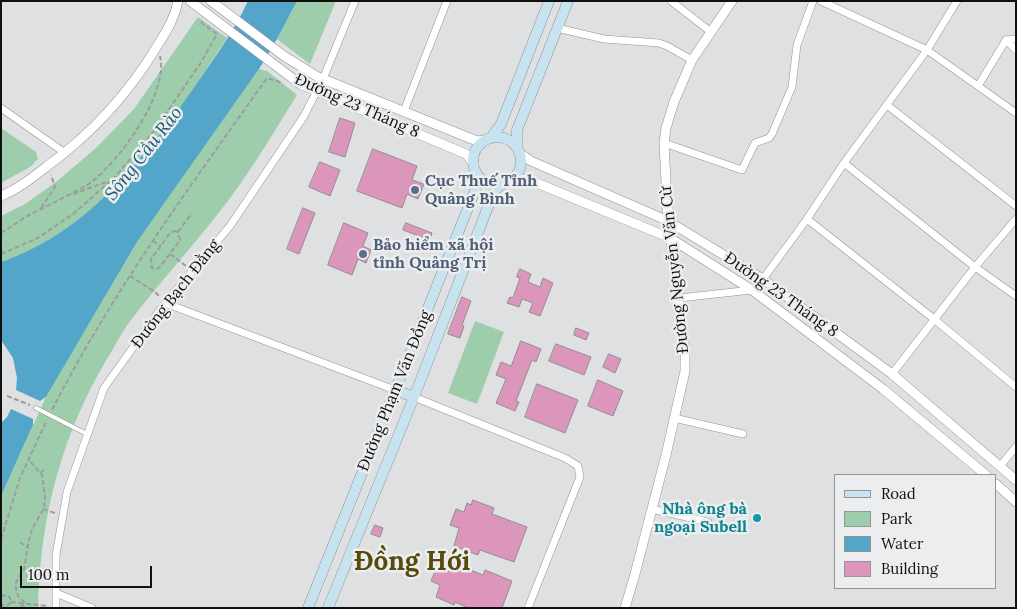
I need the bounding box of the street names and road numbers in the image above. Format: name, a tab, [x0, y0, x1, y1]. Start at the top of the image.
street label: Đường 23 Tháng 8	[291, 70, 423, 142]
street label: Đường Nguyễn Văn Cừ	[657, 185, 693, 355]
street label: Đường Bạch Đằng	[128, 236, 224, 352]
street label: Đường 23 Tháng 8	[720, 248, 842, 342]
street label: Đường Phạm Văn Đồng	[354, 308, 436, 474]

